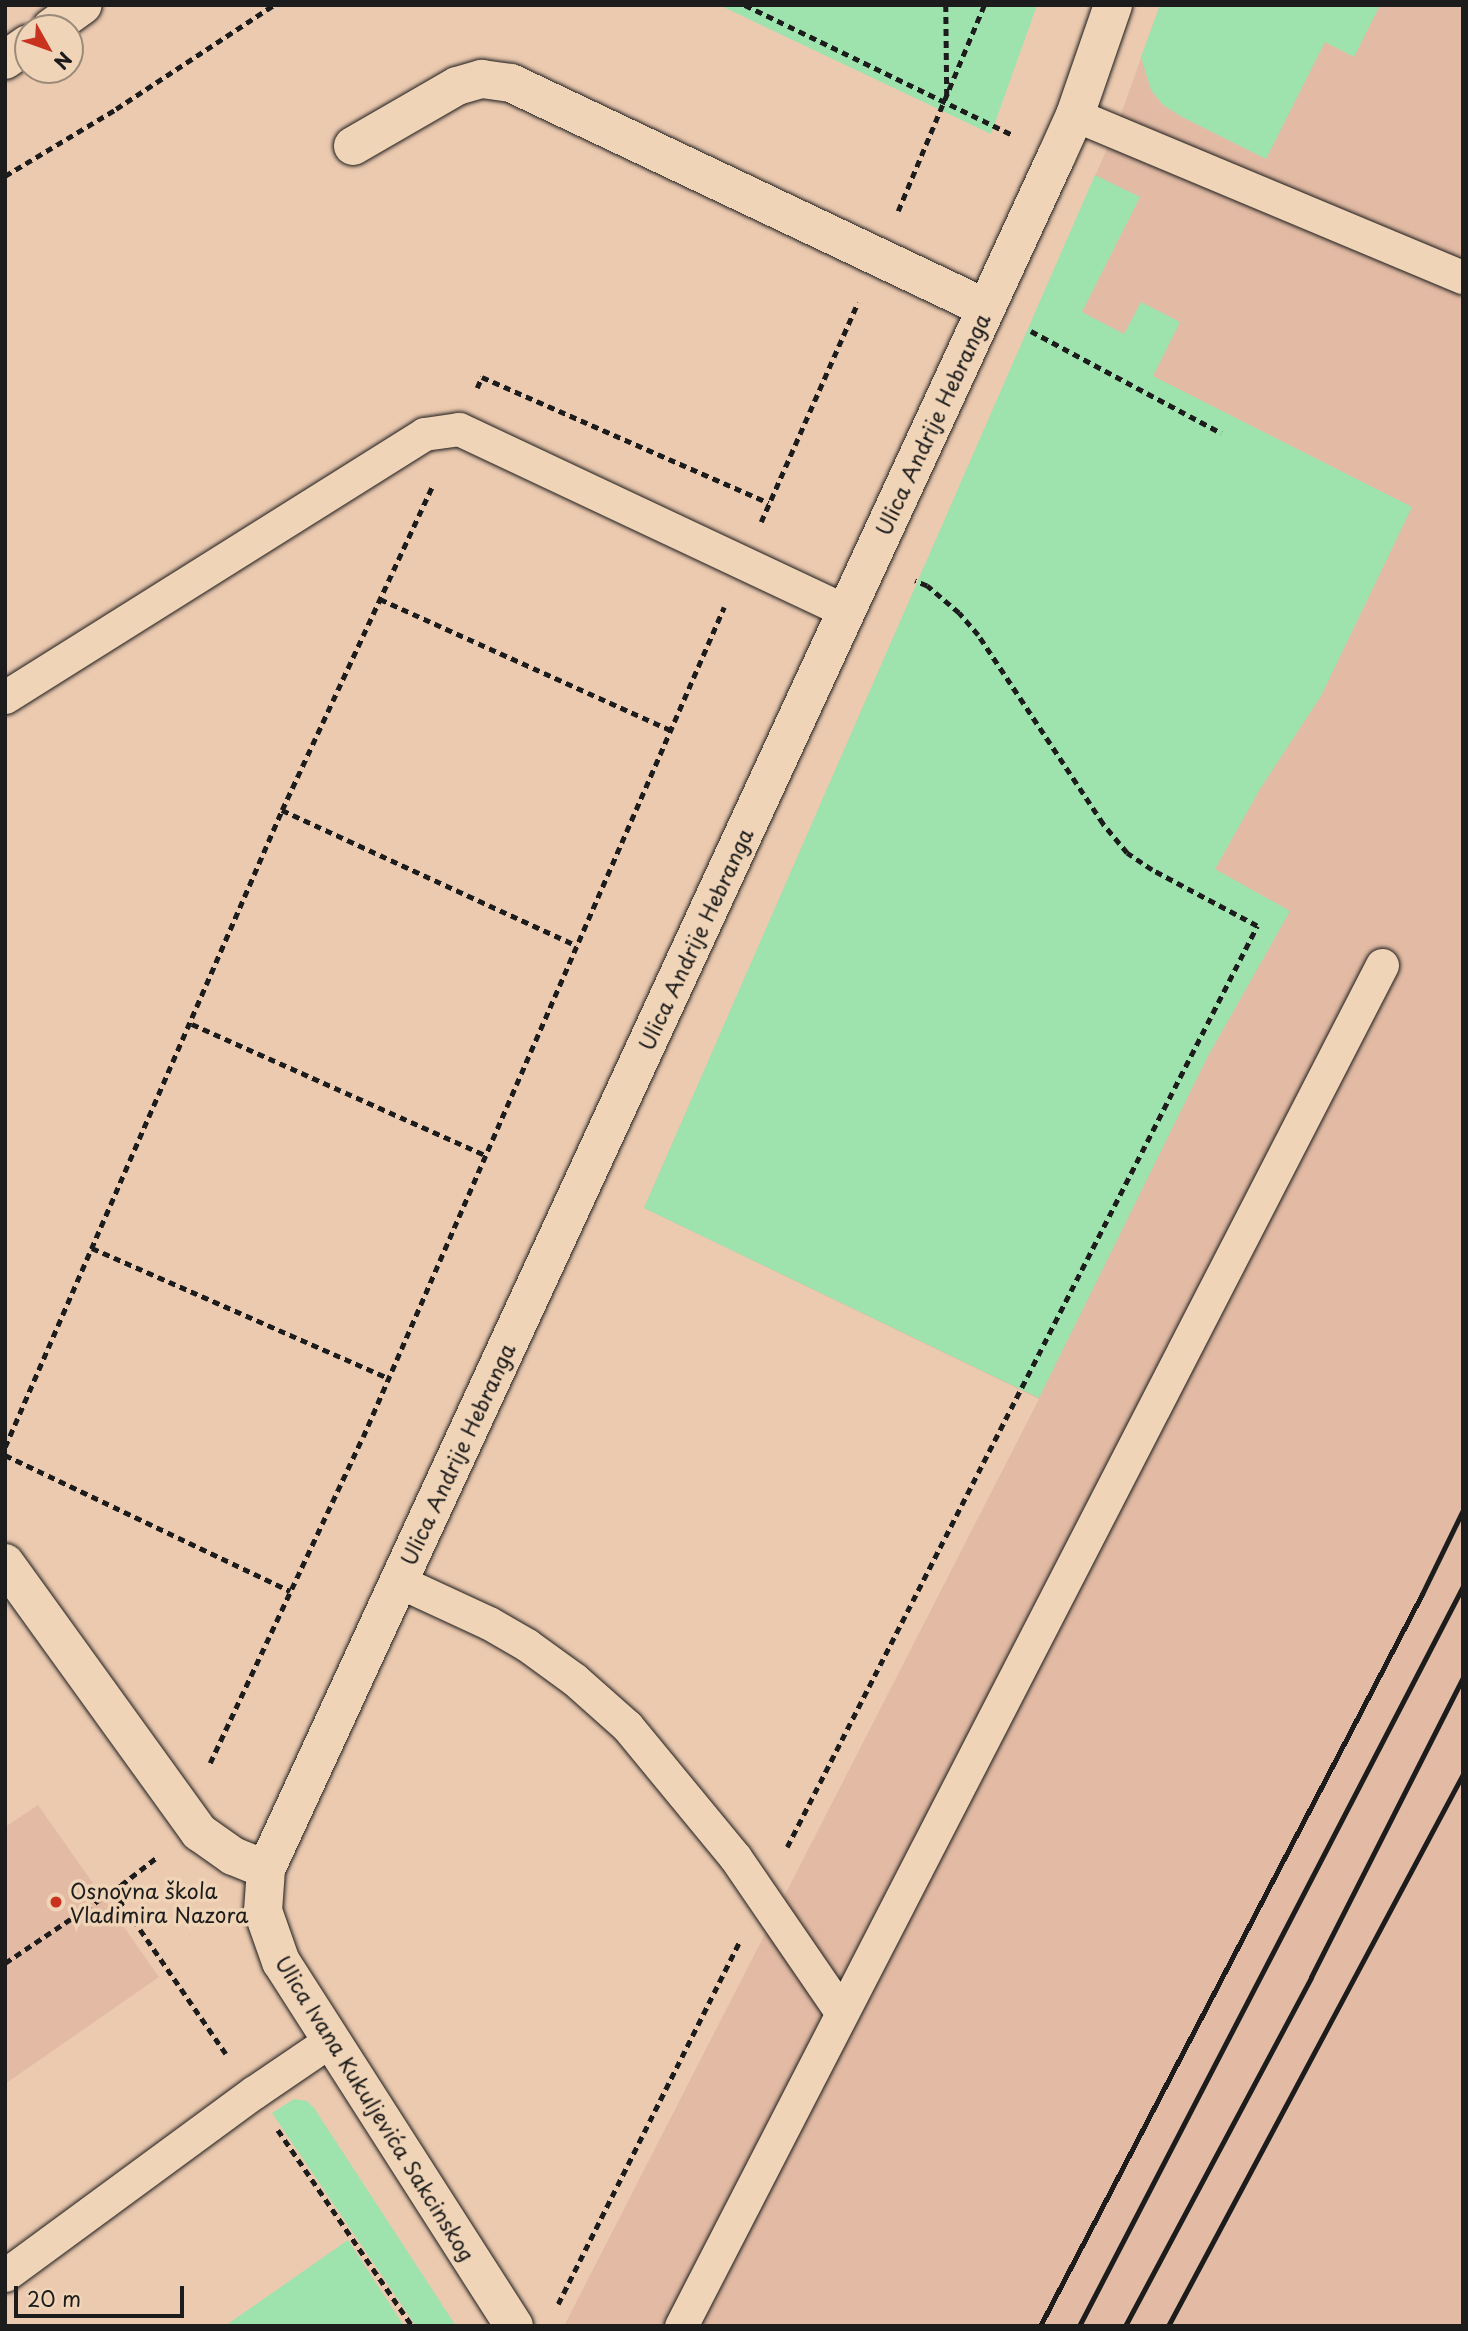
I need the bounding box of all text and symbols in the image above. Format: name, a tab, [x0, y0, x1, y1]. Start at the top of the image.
north arrow	[14, 14, 84, 84]
text: N	[48, 46, 79, 76]
street label: Ulica Andrije Hebranga	[870, 310, 994, 538]
street label: Ulica Andrije Hebranga	[633, 825, 757, 1053]
street label: Ulica Andrije Hebranga	[395, 1340, 519, 1568]
place label: Osnovna škola Vladimira Nazora	[70, 1877, 249, 1927]
marker: Osnovna škola Vladimira Nazora	[48, 1894, 64, 1910]
street label: Ulica Ivana Kukuljevića Sakcinskog	[270, 1949, 482, 2267]
scale bar	[18, 2272, 187, 2316]
text: 20 m	[27, 2282, 81, 2314]

